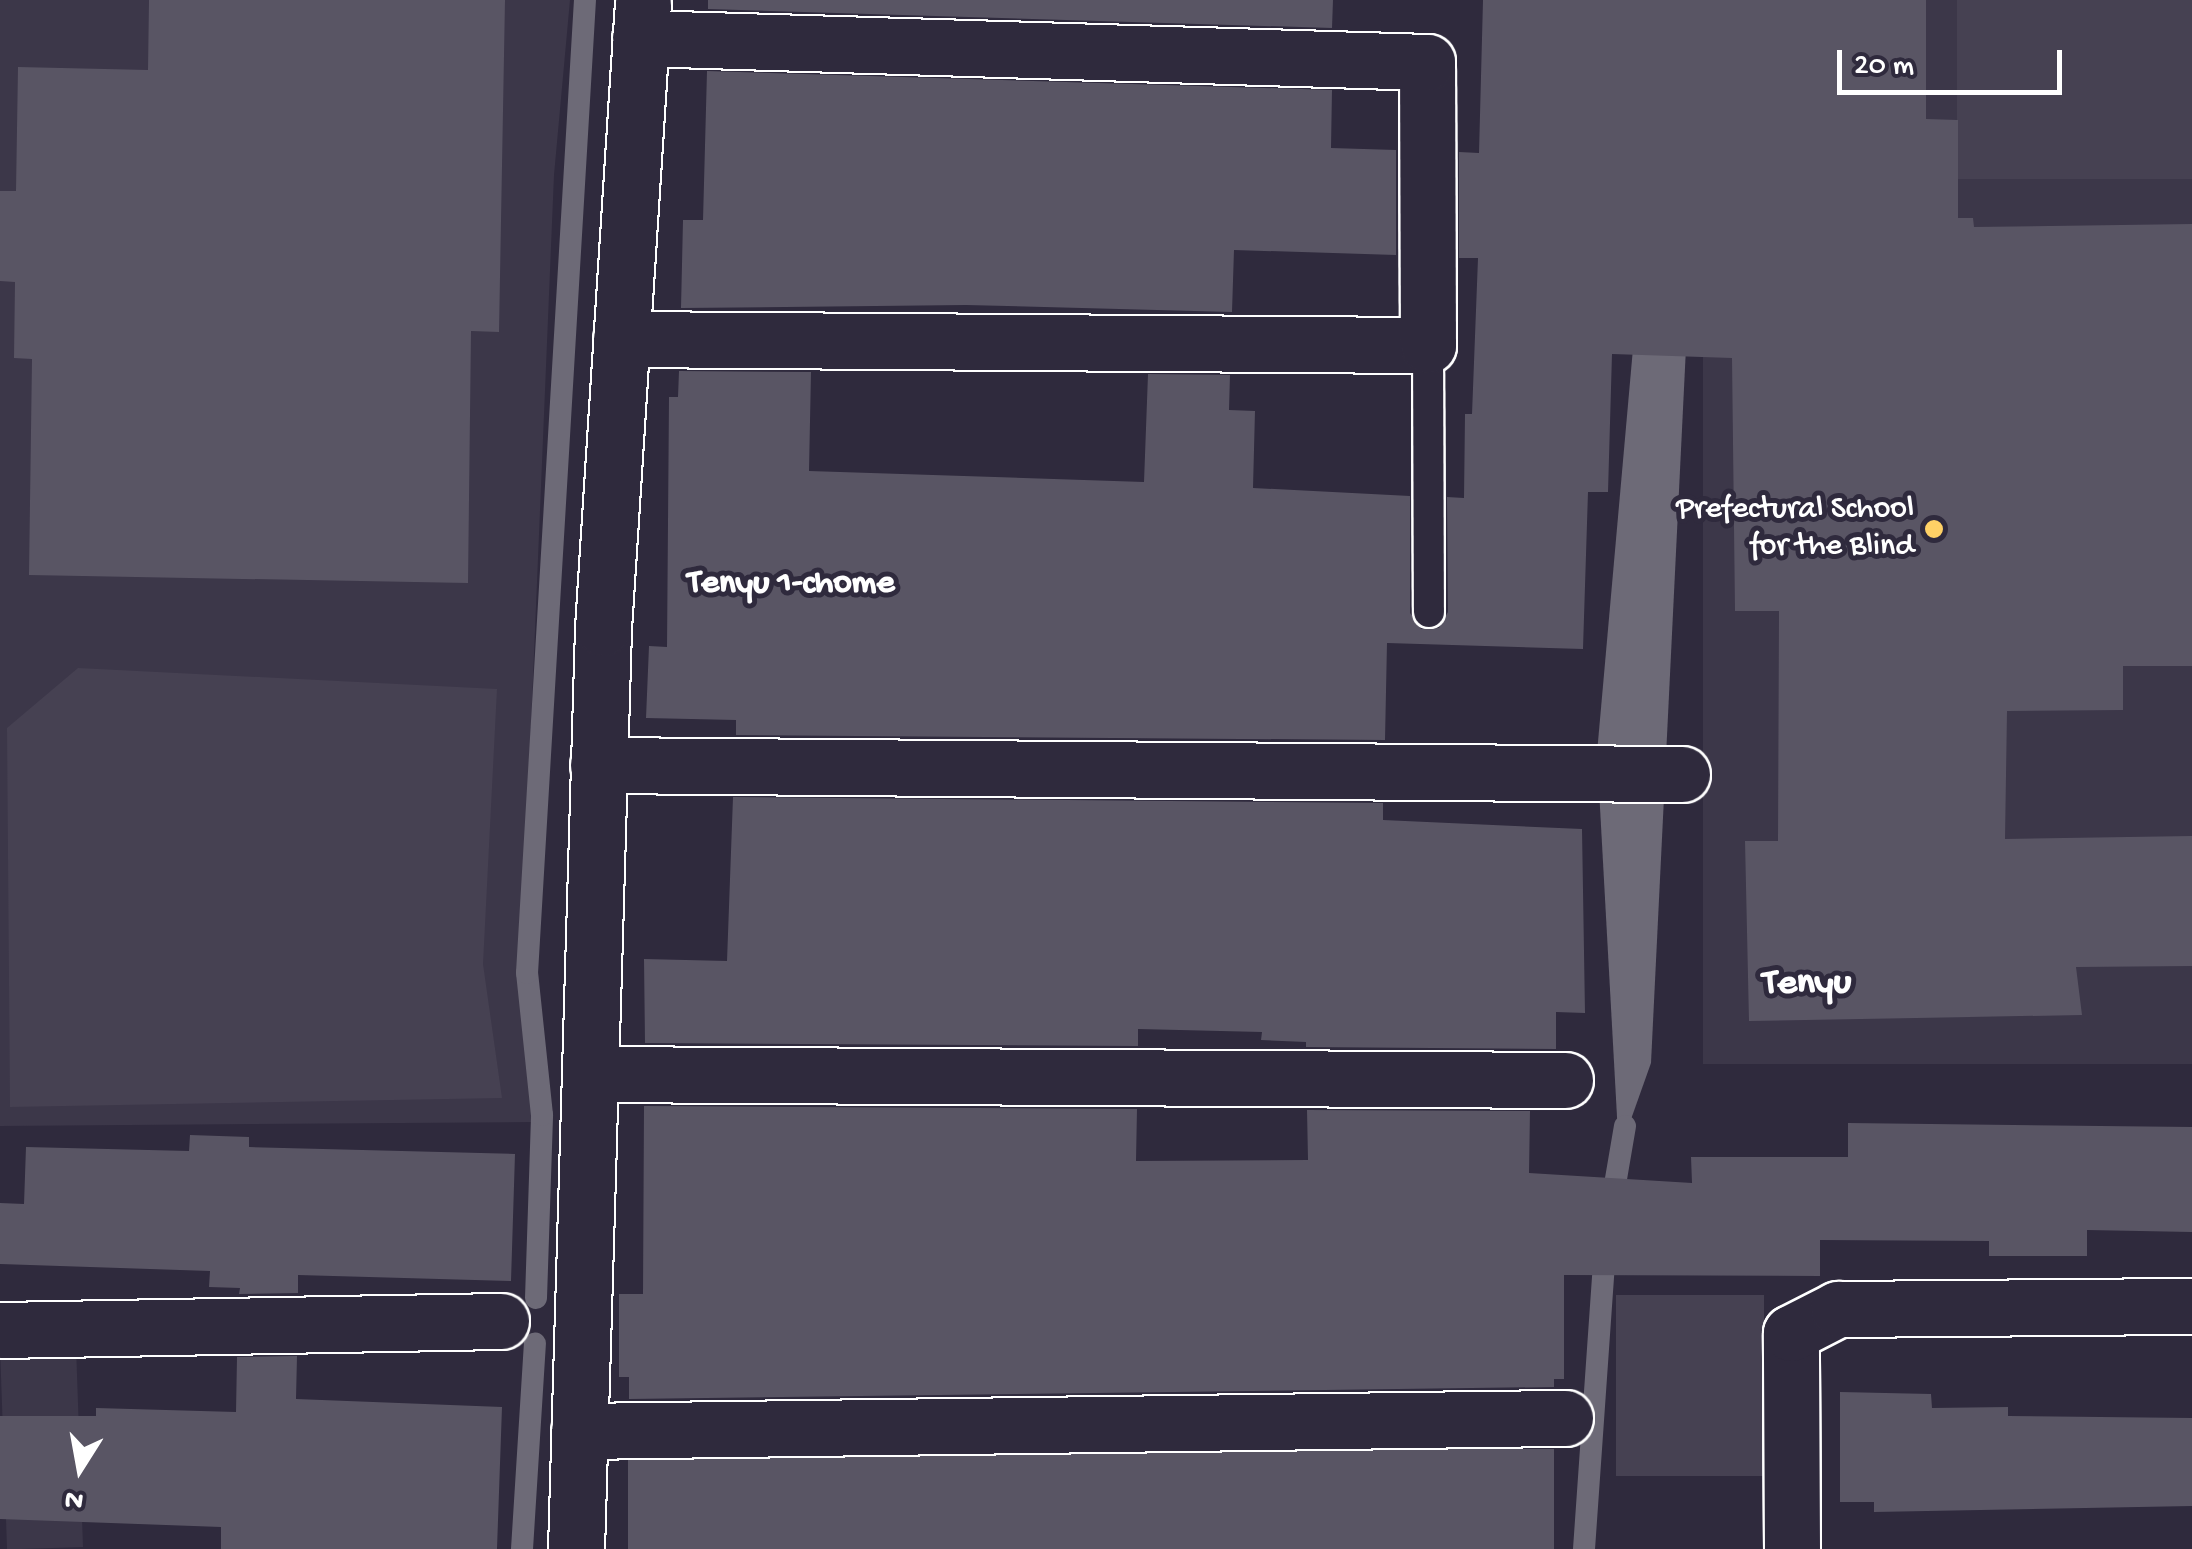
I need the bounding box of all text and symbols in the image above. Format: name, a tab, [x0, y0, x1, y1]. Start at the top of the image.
scale bar	[1842, 30, 2067, 92]
text: 20 m	[1854, 50, 1914, 85]
place label: Prefectural School for the Blind	[1676, 492, 1914, 567]
marker: Prefectural School for the Blind	[1923, 518, 1945, 540]
district label: Tenyu 1-chome	[688, 564, 894, 606]
district label: Tenyu	[1763, 962, 1851, 1008]
north arrow	[30, 1419, 130, 1519]
text: N	[62, 1481, 86, 1517]

